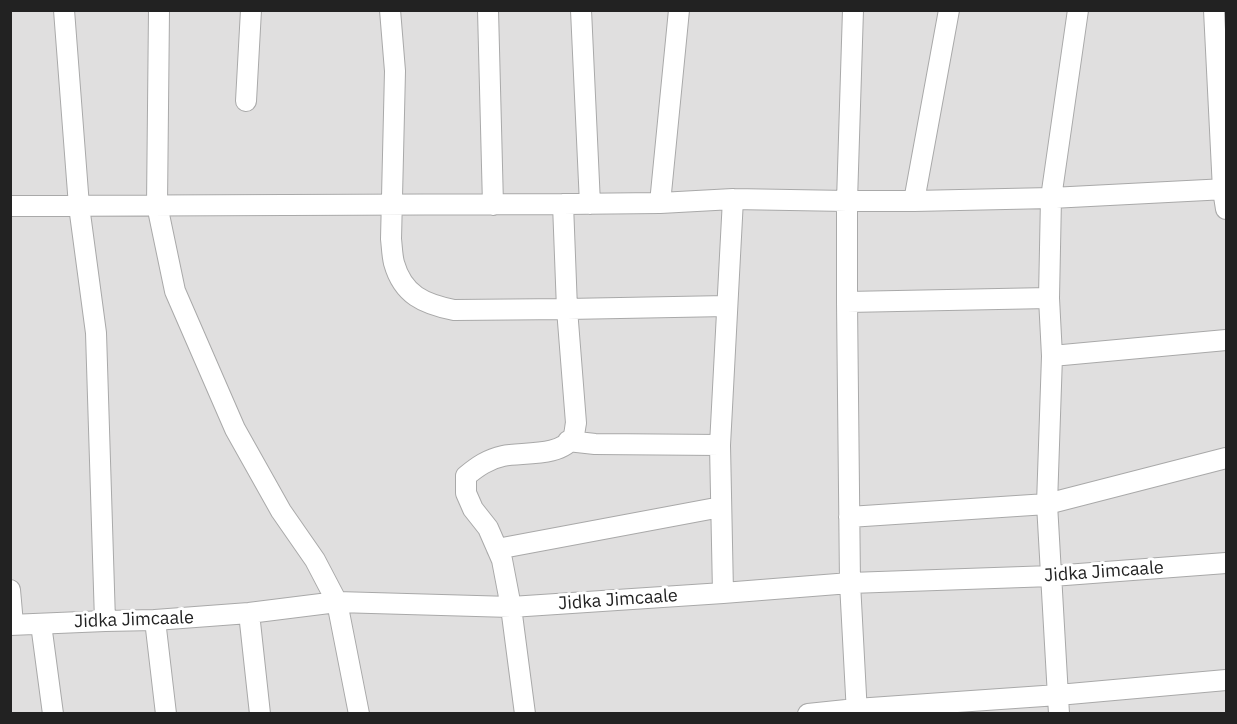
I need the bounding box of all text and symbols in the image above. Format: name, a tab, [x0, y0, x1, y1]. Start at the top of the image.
street label: Jidka Jimcaale	[1043, 557, 1165, 587]
street label: Jidka Jimcaale	[557, 585, 679, 615]
street label: Jidka Jimcaale	[74, 607, 194, 633]

